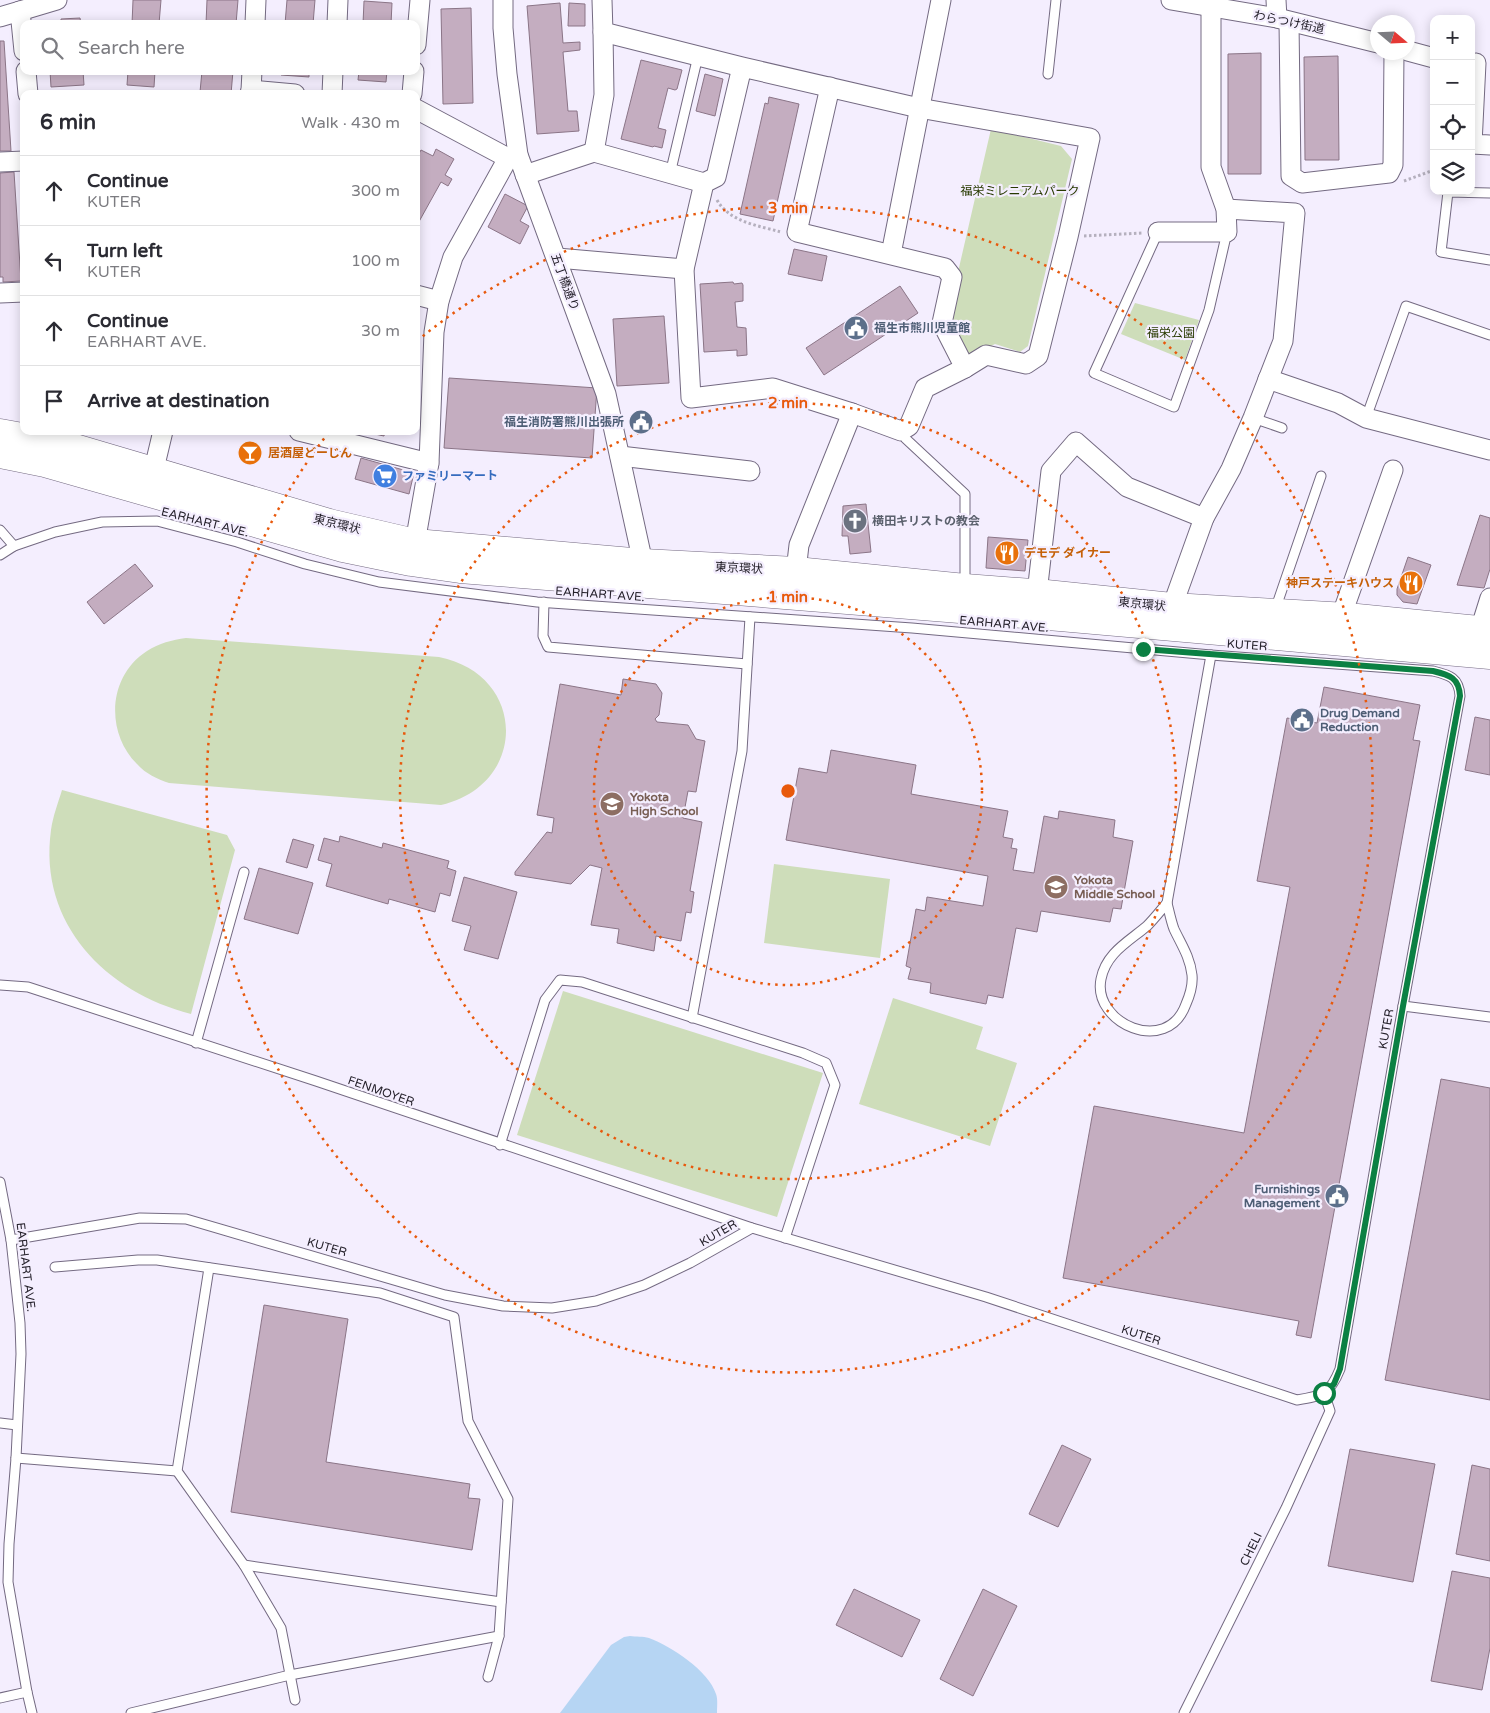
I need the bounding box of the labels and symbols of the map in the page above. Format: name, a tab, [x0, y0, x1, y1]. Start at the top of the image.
street label: わらつけ街道	[1252, 8, 1326, 36]
north arrow	[1370, 15, 1415, 60]
park label: 福栄ミレニアムパーク	[960, 184, 1080, 198]
text: 3 min	[768, 199, 808, 217]
street label: 五丁橋通り	[548, 251, 582, 313]
public building icon: 福生市熊川児童館	[843, 315, 869, 341]
place label: 福生市熊川児童館	[874, 321, 970, 335]
park label: 福栄公園	[1147, 326, 1195, 340]
text: 2 min	[768, 394, 808, 412]
public building icon: 福生消防署熊川出張所	[628, 409, 654, 435]
place label: 福生消防署熊川出張所	[504, 415, 624, 429]
bar icon: 居酒屋どーじん	[237, 440, 263, 466]
place label: 居酒屋どーじん	[268, 446, 352, 460]
supermarket icon: ファミリーマート	[372, 463, 398, 489]
place label: ファミリーマート	[402, 469, 498, 483]
street label: EARHART AVE.	[160, 504, 250, 540]
church icon: 横田キリストの教会	[842, 508, 868, 534]
street label: 東京環状	[312, 511, 362, 537]
place label: 横田キリストの教会	[872, 514, 980, 528]
restaurant icon: デモデ ダイナー	[994, 540, 1020, 566]
place label: デモデ ダイナー	[1024, 546, 1111, 560]
street label: 東京環状	[715, 560, 763, 576]
restaurant icon: 神戸ステーキハウス	[1398, 570, 1424, 596]
place label: 神戸ステーキハウス	[1286, 576, 1394, 590]
street label: EARHART AVE.	[555, 584, 645, 604]
text: 1 min	[768, 588, 808, 606]
street label: 東京環状	[1117, 595, 1167, 613]
street label: EARHART AVE.	[959, 613, 1049, 635]
street label: KUTER	[1226, 637, 1268, 653]
route end	[1132, 638, 1155, 661]
place label: Drug Demand Reduction	[1320, 706, 1400, 734]
public building icon: Drug Demand Reduction	[1289, 707, 1315, 733]
centre of rings	[779, 782, 797, 800]
place label: Yokota High School	[630, 790, 699, 819]
school or university icon: Yokota High School	[599, 791, 625, 817]
place label: Yokota Middle School	[1074, 873, 1155, 901]
school or university icon: Yokota Middle School	[1043, 874, 1069, 900]
street label: KUTER	[1376, 1008, 1396, 1050]
street label: FENMOYER	[346, 1073, 416, 1109]
place label: Furnishings Management	[1244, 1182, 1320, 1211]
public building icon: Furnishings Management	[1324, 1183, 1350, 1209]
street label: KUTER	[697, 1217, 739, 1249]
street label: EARHART AVE.	[14, 1222, 38, 1312]
street label: KUTER	[306, 1235, 348, 1259]
street label: KUTER	[1120, 1322, 1162, 1348]
route start	[1313, 1382, 1336, 1405]
street label: CHELI	[1237, 1530, 1265, 1568]

